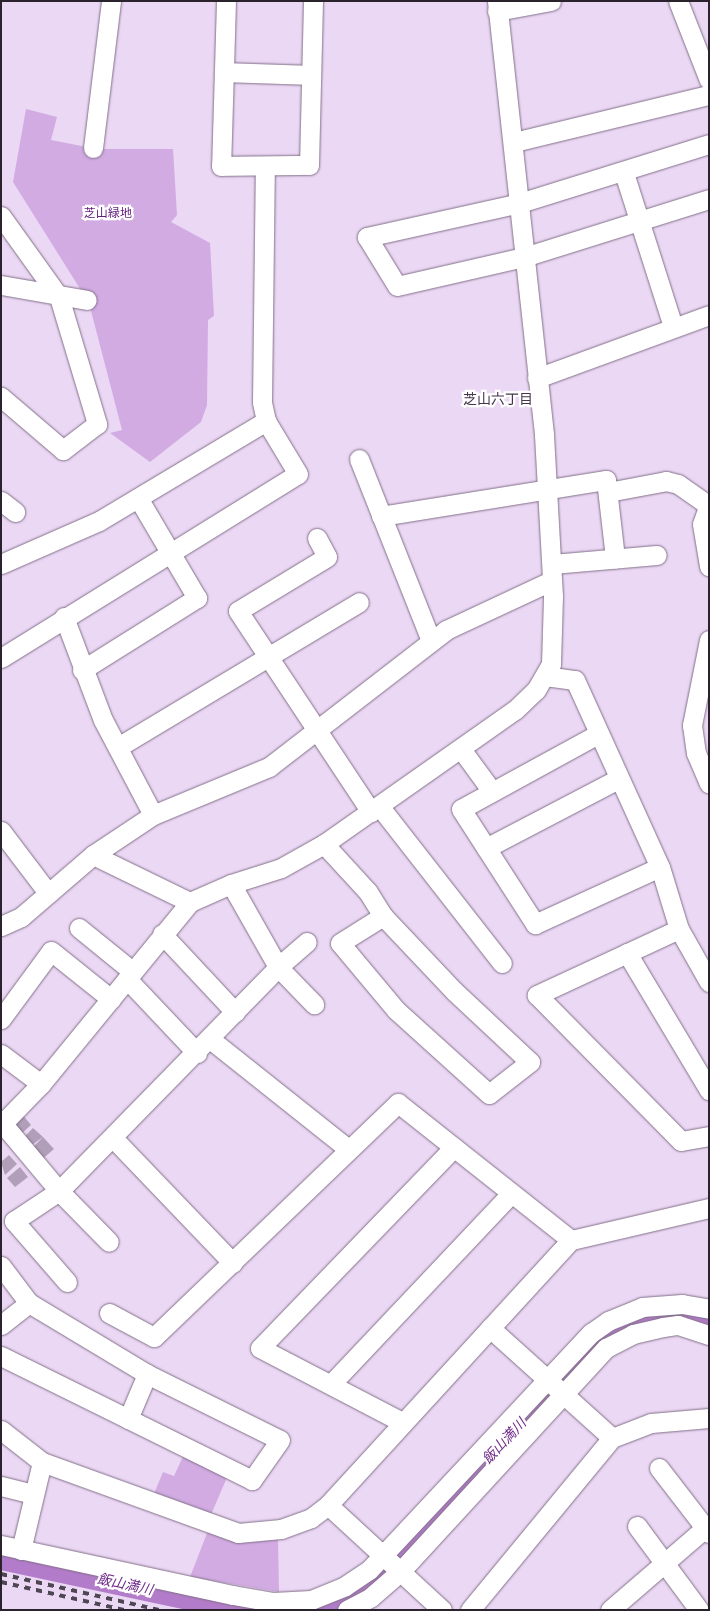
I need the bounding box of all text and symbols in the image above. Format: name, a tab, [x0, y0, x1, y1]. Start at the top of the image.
park label: 芝山緑地	[84, 207, 132, 221]
district label: 芝山六丁目	[463, 391, 533, 407]
water label: 飯山満川	[479, 1415, 529, 1467]
water label: 飯山満川	[96, 1570, 154, 1598]

